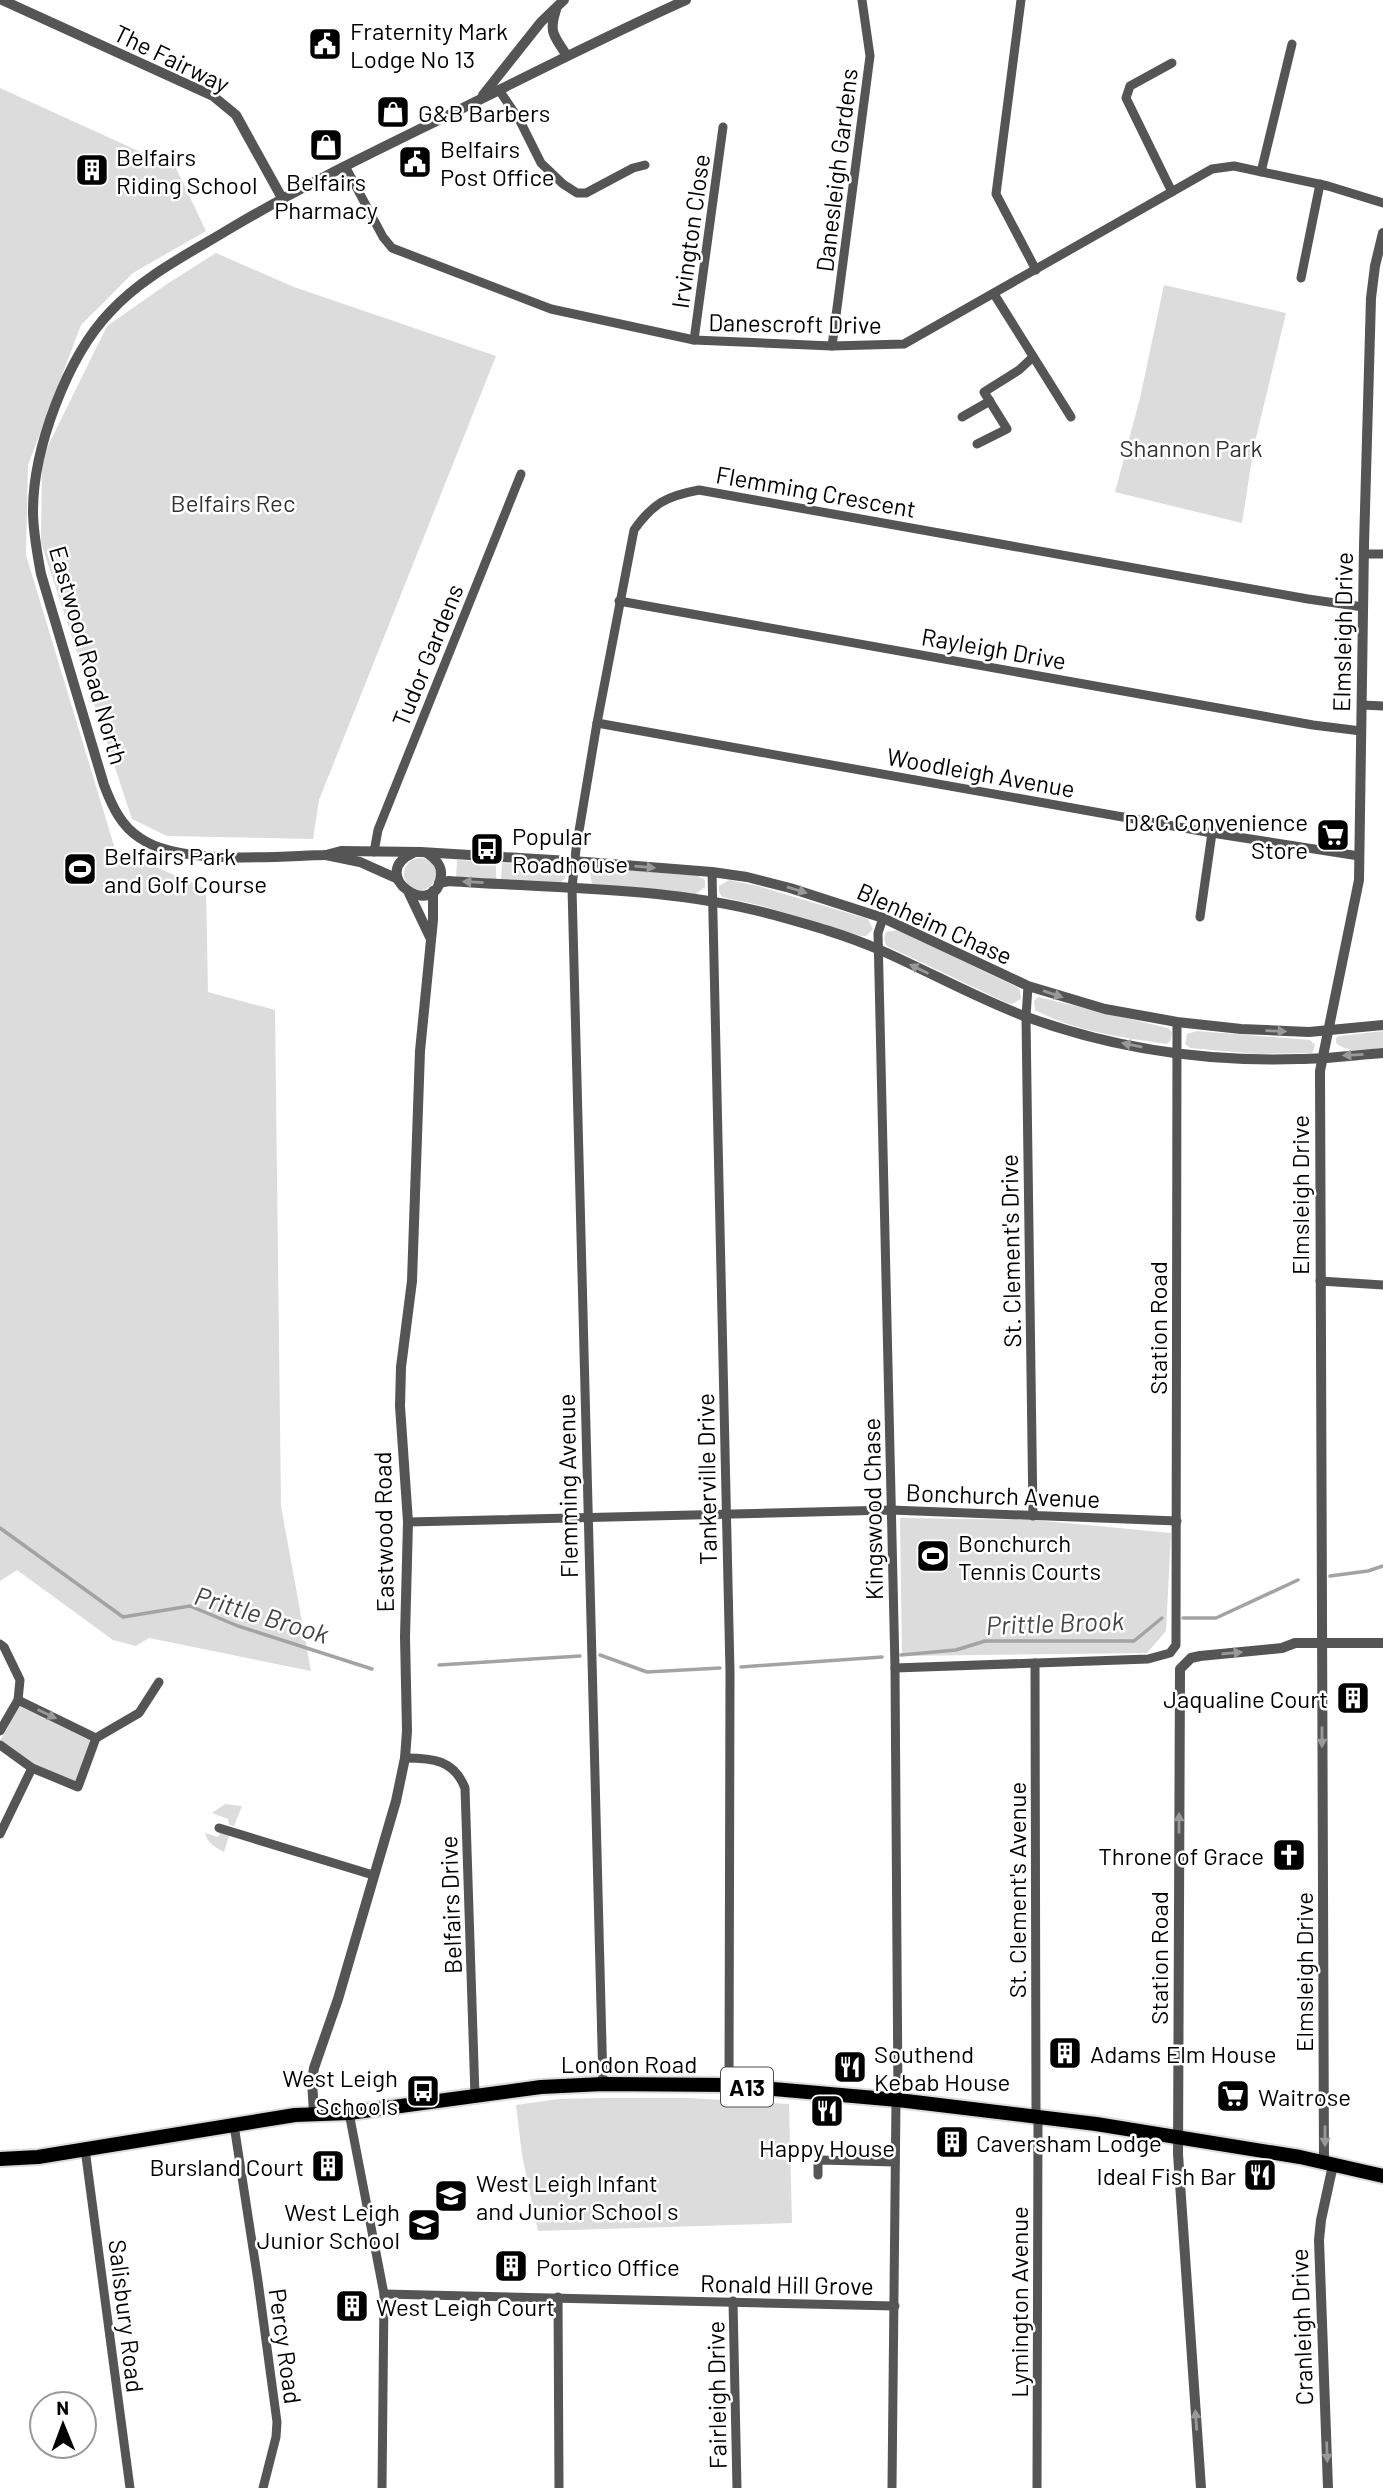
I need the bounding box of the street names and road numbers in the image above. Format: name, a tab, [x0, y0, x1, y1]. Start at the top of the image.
street label: The Fairway	[110, 18, 234, 98]
street label: Danesleigh Gardens	[809, 67, 863, 273]
street label: Irvington Close	[665, 152, 715, 310]
street label: Danescroft Drive	[708, 307, 882, 339]
street label: Flemming Crescent	[714, 459, 918, 523]
street label: Eastwood Road North	[44, 542, 134, 768]
street label: Elmsleigh Drive	[1326, 552, 1358, 712]
street label: Tudor Gardens	[385, 580, 469, 730]
street label: Rayleigh Drive	[919, 621, 1069, 675]
street label: Woodleigh Avenue	[885, 741, 1077, 803]
street label: Blenheim Chase	[853, 876, 1017, 970]
street label: Elmsleigh Drive	[1285, 1115, 1314, 1275]
street label: St. Clement's Drive	[994, 1154, 1026, 1348]
street label: Station Road	[1143, 1261, 1172, 1395]
street label: Flemming Avenue	[551, 1393, 583, 1579]
street label: Tankerville Drive	[690, 1393, 722, 1565]
street label: Kingswood Chase	[856, 1418, 888, 1600]
street label: Eastwood Road	[367, 1451, 399, 1613]
street label: Bonchurch Avenue	[905, 1477, 1101, 1513]
street label: St. Clement's Avenue	[1002, 1782, 1031, 1998]
street label: Belfairs Drive	[433, 1835, 467, 1975]
street label: Station Road	[1144, 1891, 1173, 2025]
street label: Elmsleigh Drive	[1289, 1892, 1318, 2052]
street label: London Road	[561, 2049, 697, 2078]
road number: A13	[721, 2068, 773, 2106]
street label: Lymington Avenue	[1004, 2206, 1033, 2398]
street label: Salisbury Road	[103, 2238, 151, 2394]
street label: Cranleigh Drive	[1284, 2248, 1318, 2406]
street label: Ronald Hill Grove	[700, 2268, 874, 2300]
street label: Percy Road	[264, 2286, 308, 2406]
street label: Fairleigh Drive	[700, 2321, 732, 2469]

